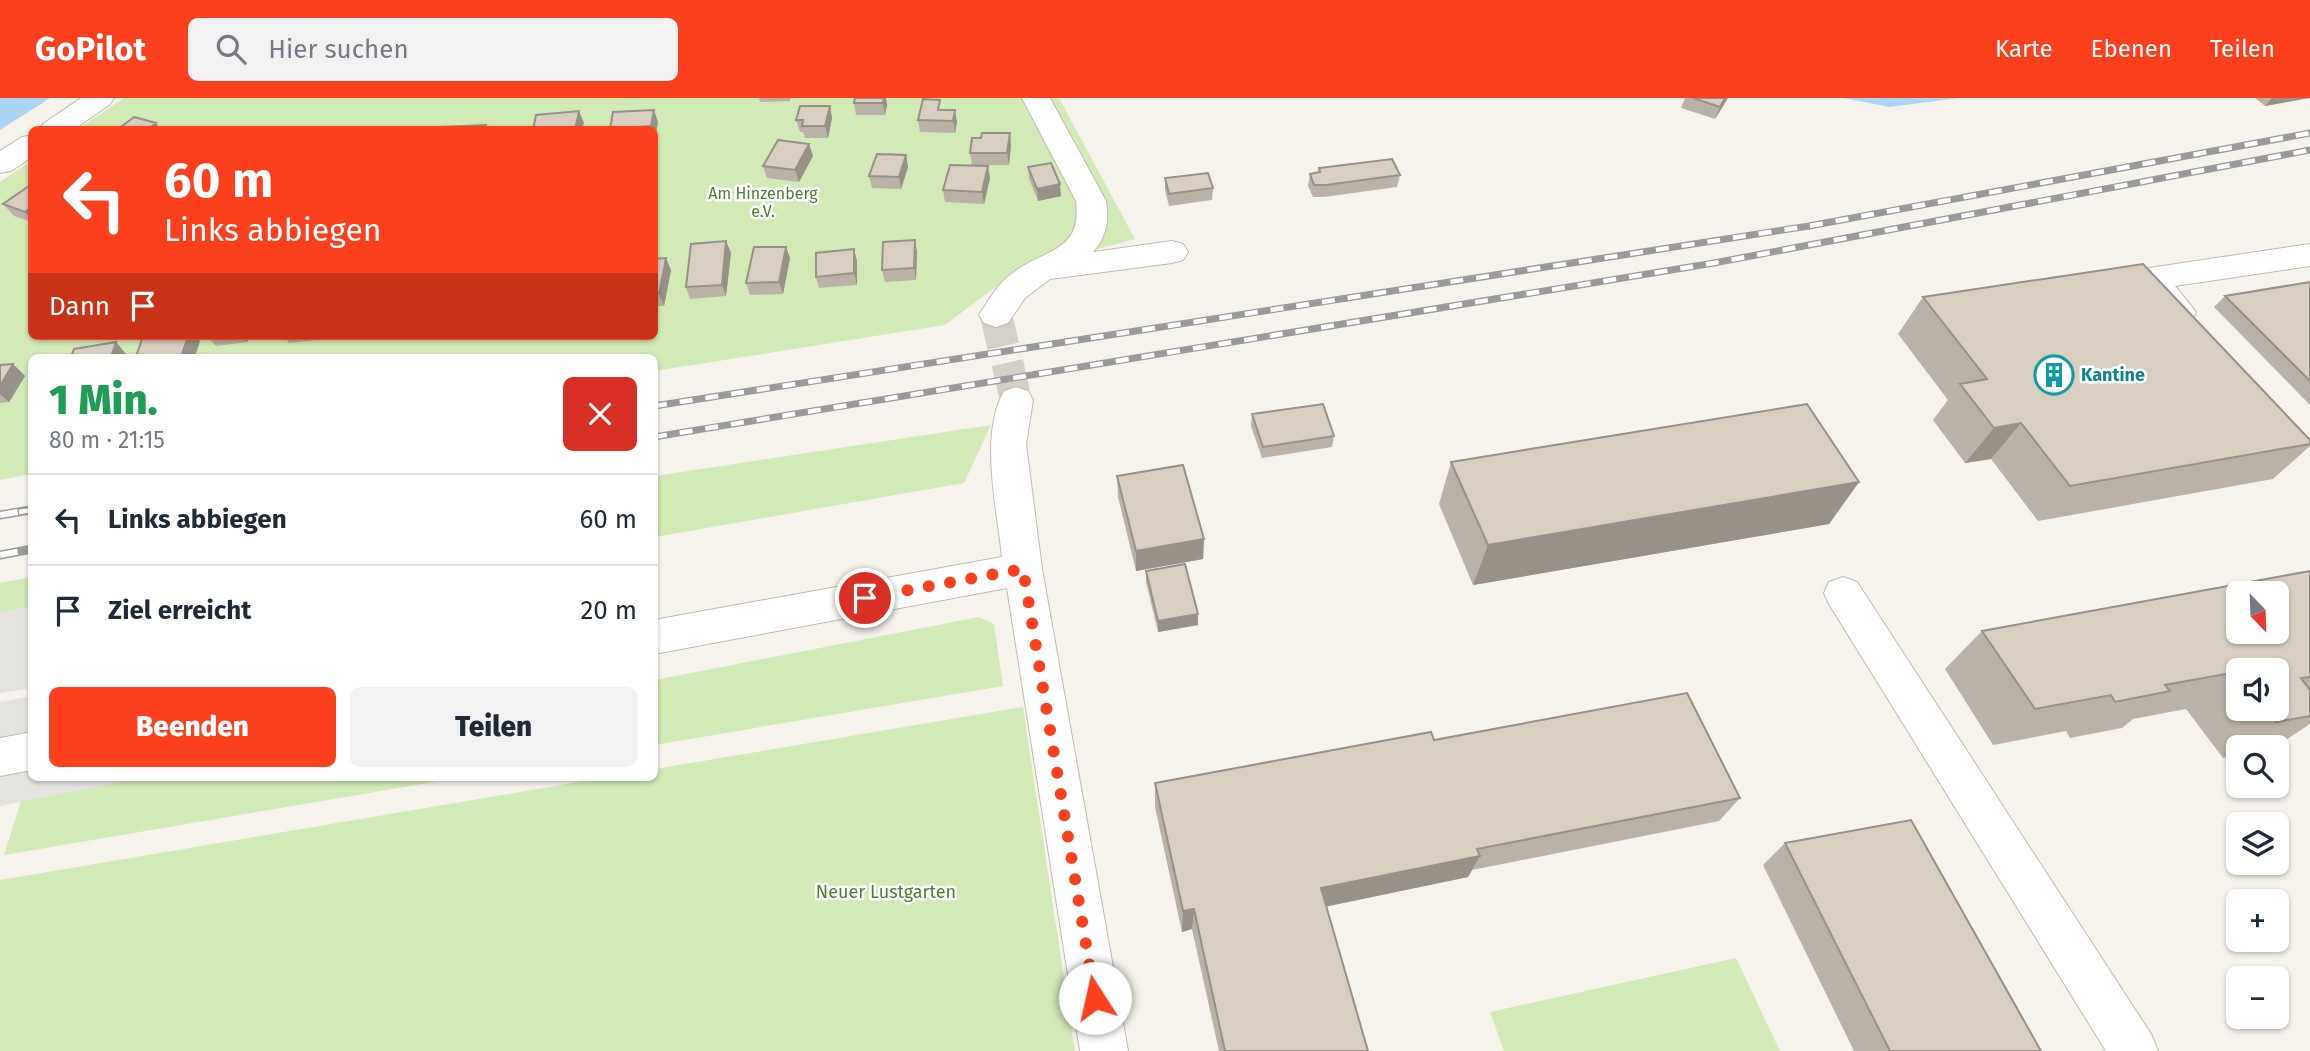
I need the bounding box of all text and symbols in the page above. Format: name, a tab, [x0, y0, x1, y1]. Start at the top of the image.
search box	[188, 18, 678, 81]
text: GoPilot	[35, 29, 146, 69]
icon: search	[212, 30, 250, 68]
text: Hier suchen	[268, 34, 409, 65]
text: Karte	[1995, 35, 2053, 63]
text: Ebenen	[2091, 35, 2172, 63]
text: Teilen	[2210, 35, 2275, 63]
text: 60 m	[164, 151, 273, 210]
icon: left	[49, 154, 140, 245]
park label: Am Hinzenberg e.V.	[708, 184, 818, 221]
text: Links abbiegen	[164, 211, 382, 249]
icon: arrive	[124, 287, 162, 325]
text: Dann	[49, 291, 110, 322]
building icon: Kantine	[2033, 354, 2075, 396]
place label: Kantine	[2081, 364, 2145, 386]
text: 1 Min.	[49, 375, 158, 425]
button: close	[563, 377, 637, 451]
text: 80 m · 21:15	[49, 426, 165, 454]
icon: left	[49, 501, 87, 539]
text: Links abbiegen	[108, 504, 287, 535]
text: 60 m	[579, 504, 637, 535]
pin	[835, 568, 895, 628]
icon: arrive	[846, 579, 884, 617]
north arrow	[2226, 581, 2289, 644]
map controls	[2226, 581, 2289, 1029]
icon: arrive	[49, 592, 87, 630]
text: Ziel erreicht	[108, 595, 251, 626]
text: 20 m	[580, 595, 637, 626]
button: sound	[2226, 658, 2289, 721]
button: Beenden	[49, 687, 336, 767]
button: Teilen	[350, 687, 637, 767]
button: search	[2226, 735, 2289, 798]
button: layers	[2226, 812, 2289, 875]
park label: Neuer Lustgarten	[816, 881, 956, 903]
button: +	[2226, 889, 2289, 952]
position arrow	[1058, 961, 1132, 1035]
button: −	[2226, 966, 2289, 1029]

